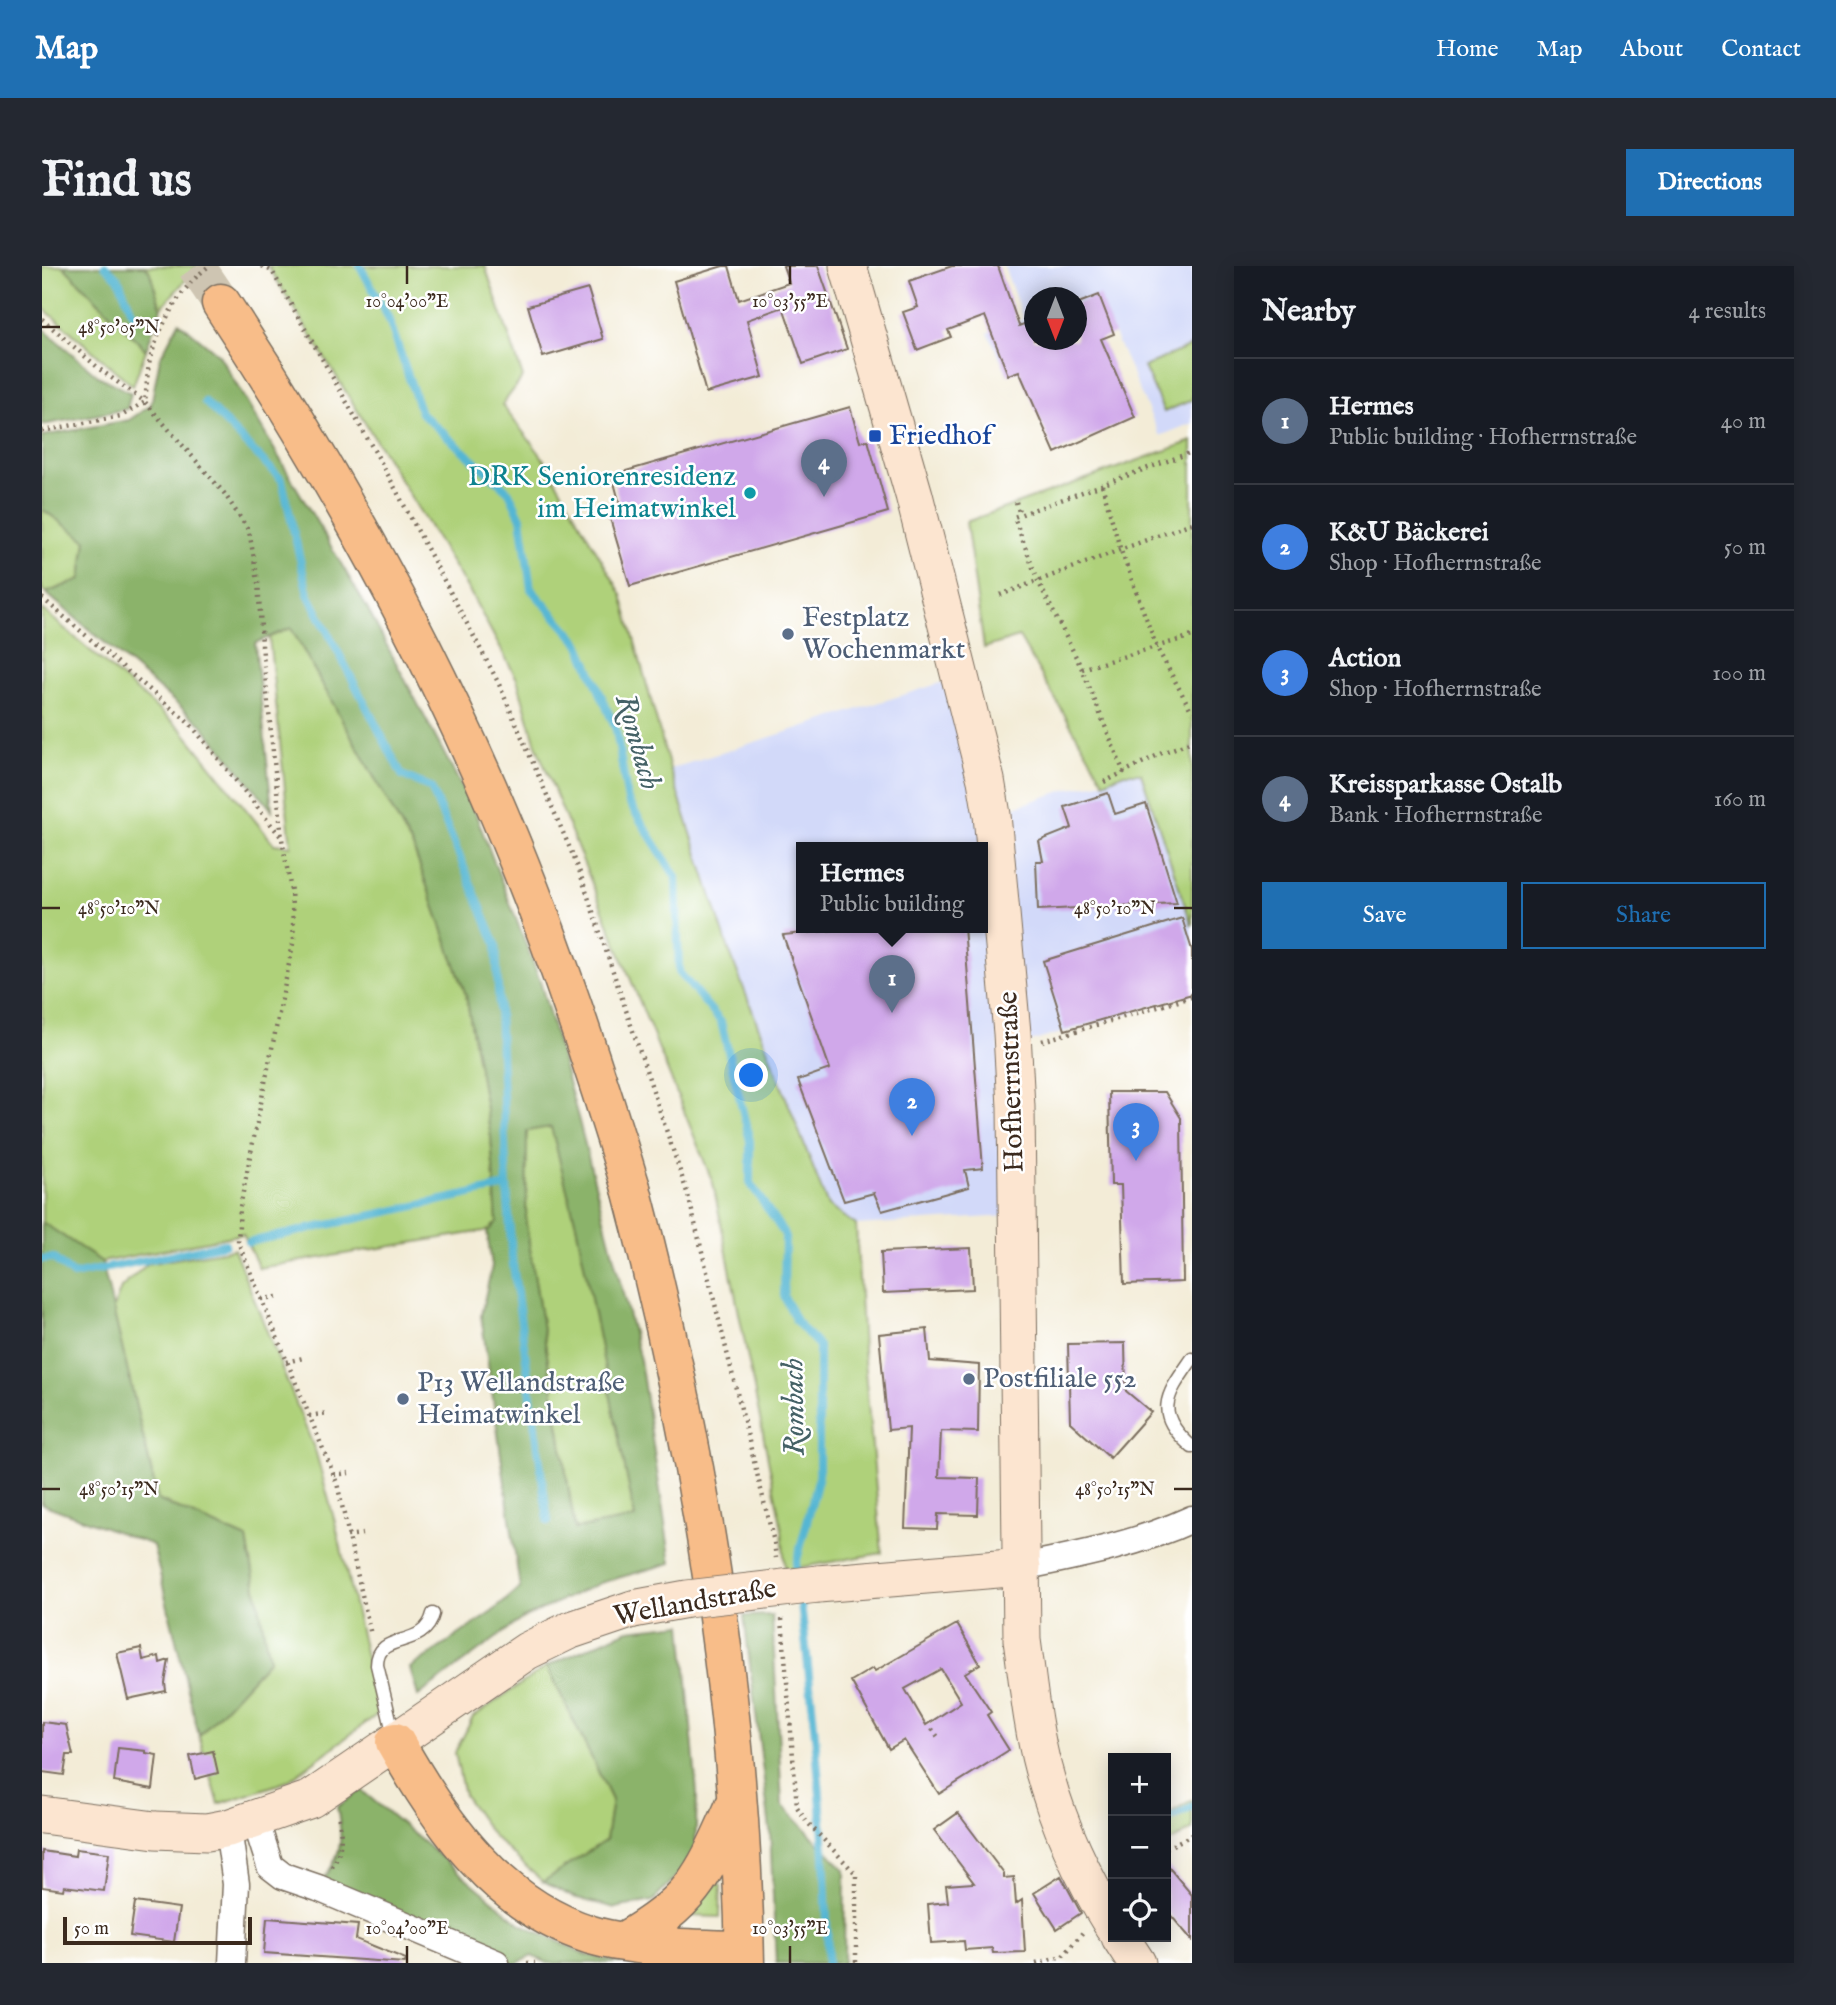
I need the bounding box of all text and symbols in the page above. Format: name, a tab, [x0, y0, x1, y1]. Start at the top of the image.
text: Map	[35, 28, 98, 70]
text: Home	[1436, 34, 1499, 65]
text: Map	[1537, 34, 1583, 65]
text: About	[1621, 34, 1683, 65]
text: Contact	[1721, 34, 1801, 65]
button: Directions	[1626, 149, 1794, 216]
text: Find us	[42, 151, 192, 213]
north arrow	[1024, 287, 1087, 350]
text: 10°04'00"E	[366, 291, 448, 314]
text: 10°03'55"E	[752, 291, 828, 314]
text: Nearby	[1262, 293, 1355, 331]
text: 4 results	[1688, 297, 1766, 326]
text: 48°50'05"N	[78, 317, 160, 340]
text: Hermes	[1329, 390, 1414, 423]
text: 1	[1281, 407, 1289, 436]
text: 40 m	[1721, 407, 1766, 436]
place label: Friedhof	[889, 419, 997, 454]
text: Public building · Hofherrnstraße	[1329, 423, 1637, 452]
marker: Friedhof	[867, 428, 883, 444]
pin: 4	[801, 439, 847, 497]
place label: DRK Seniorenresidenz im Heimatwinkel	[468, 460, 736, 527]
marker: DRK Seniorenresidenz im Heimatwinkel	[742, 485, 758, 501]
text: K&U Bäckerei	[1329, 516, 1489, 549]
text: 2	[1280, 533, 1290, 562]
text: 50 m	[1724, 533, 1766, 562]
text: Shop · Hofherrnstraße	[1329, 549, 1542, 578]
place label: Festplatz Wochenmarkt	[802, 601, 966, 668]
marker: Festplatz Wochenmarkt	[780, 626, 796, 642]
text: Action	[1329, 642, 1401, 675]
text: 3	[1281, 659, 1289, 688]
text: 100 m	[1712, 659, 1766, 688]
text: Shop · Hofherrnstraße	[1329, 675, 1542, 704]
water label: Rombach	[605, 690, 669, 794]
text: Kreissparkasse Ostalb	[1329, 768, 1562, 801]
text: 4	[1279, 785, 1291, 814]
text: 160 m	[1714, 785, 1766, 814]
text: Bank · Hofherrnstraße	[1329, 801, 1543, 830]
popup	[796, 842, 988, 933]
text: Hermes	[820, 857, 904, 890]
button: Save	[1262, 882, 1507, 949]
button: Share	[1521, 882, 1766, 949]
text: Public building	[820, 890, 964, 919]
text: 48°50'10"N	[78, 898, 160, 921]
text: 48°50'10"N	[1074, 898, 1156, 921]
pin: 1	[869, 955, 915, 1013]
street label: Hofherrnstraße	[991, 991, 1033, 1173]
your location	[734, 1058, 768, 1092]
pin: 2	[889, 1078, 935, 1136]
pin: 3	[1113, 1103, 1159, 1161]
water label: Rombach	[775, 1358, 815, 1456]
place label: Postfiliale 552	[983, 1362, 1137, 1397]
place label: P13 Wellandstraße Heimatwinkel	[417, 1366, 625, 1433]
marker: Postfiliale 552	[961, 1371, 977, 1387]
marker: P13 Wellandstraße Heimatwinkel	[395, 1391, 411, 1407]
text: 48°50'15"N	[79, 1479, 159, 1502]
text: 48°50'15"N	[1075, 1479, 1155, 1502]
street label: Wellandstraße	[611, 1571, 779, 1635]
map controls	[1108, 1753, 1171, 1942]
button: +	[1108, 1753, 1171, 1816]
button: −	[1108, 1816, 1171, 1879]
button: locate	[1108, 1879, 1171, 1942]
scale bar	[63, 1914, 252, 1946]
text: 50 m	[74, 1917, 109, 1941]
text: 10°04'00"E	[366, 1918, 448, 1941]
text: 10°03'55"E	[752, 1918, 828, 1941]

